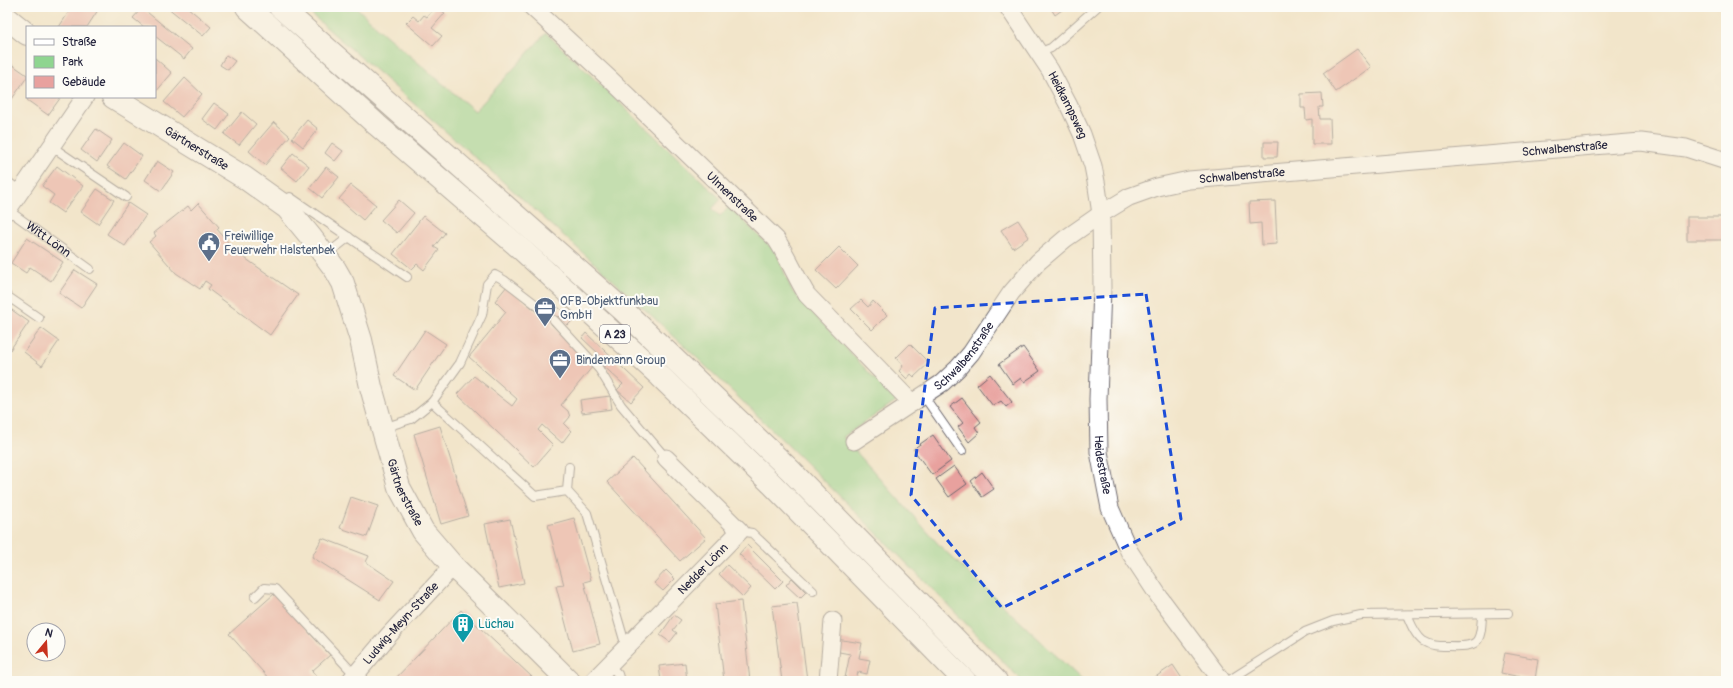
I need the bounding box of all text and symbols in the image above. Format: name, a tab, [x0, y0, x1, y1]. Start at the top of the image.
legend	[26, 26, 156, 98]
text: Straße	[62, 35, 96, 50]
text: Park	[62, 55, 83, 70]
street label: Heidkampsweg	[1045, 69, 1091, 141]
text: Gebäude	[62, 75, 106, 90]
street label: Gärtnerstraße	[162, 123, 231, 174]
street label: Schwalbenstraße	[1521, 137, 1608, 159]
street label: Schwalbenstraße	[1198, 164, 1285, 187]
street label: Ulmenstraße	[703, 168, 761, 225]
street label: Witt Lönn	[23, 218, 74, 260]
place label: Freiwillige Feuerwehr Halstenbek	[224, 229, 335, 258]
public building icon: Freiwillige Feuerwehr Halstenbek	[196, 230, 222, 263]
place label: OFB-Objektfunkbau GmbH	[560, 294, 658, 323]
office icon: OFB-Objektfunkbau GmbH	[532, 295, 558, 328]
street label: Schwalbenstraße	[931, 319, 997, 394]
road number: A 23	[600, 325, 630, 343]
office icon: Bindemann Group	[547, 347, 573, 380]
place label: Bindemann Group	[576, 353, 666, 368]
street label: Heidestraße	[1091, 435, 1115, 496]
street label: Gärtnerstraße	[384, 457, 426, 529]
street label: Nedder Lönn	[675, 540, 731, 598]
street label: Ludwig-Meyn-Straße	[360, 579, 442, 668]
building icon: Lüchau	[450, 611, 476, 644]
place label: Lüchau	[478, 617, 514, 632]
north arrow	[26, 622, 66, 662]
text: N	[43, 626, 55, 640]

